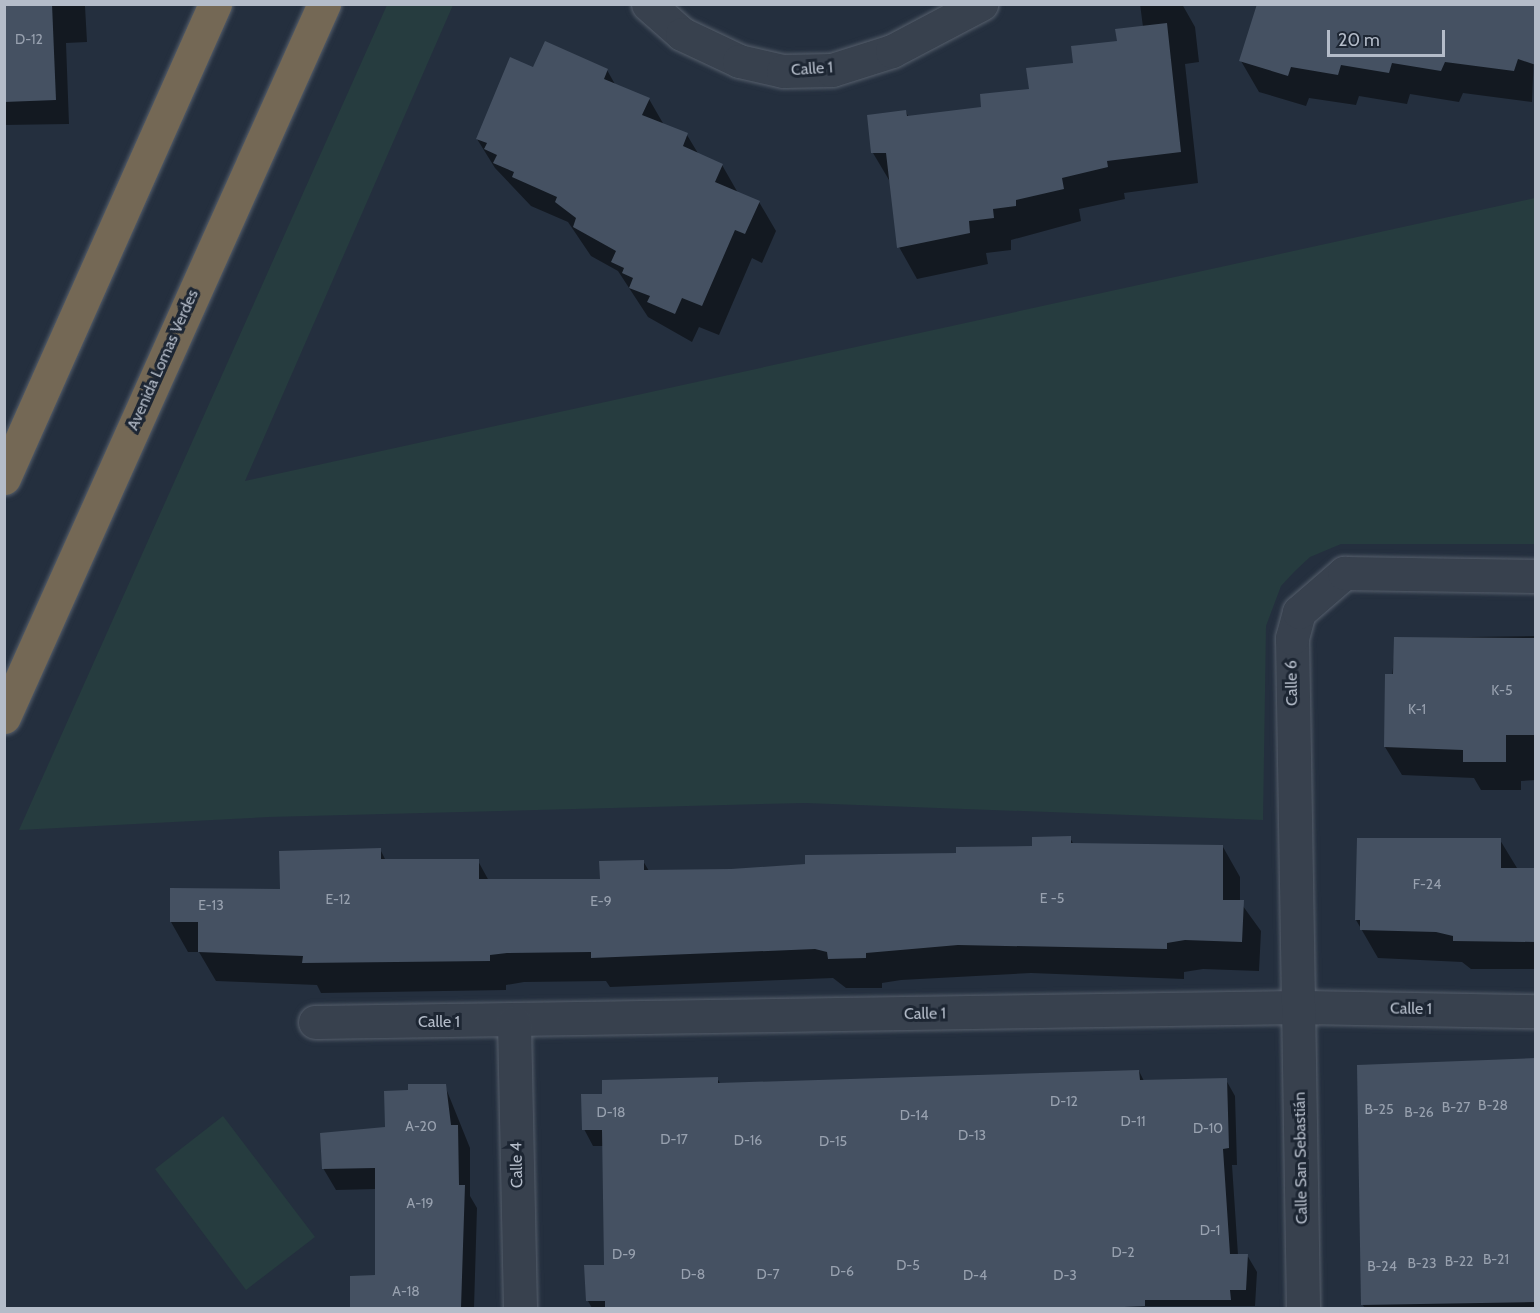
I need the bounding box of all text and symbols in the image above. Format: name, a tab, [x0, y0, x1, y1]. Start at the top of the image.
scale bar	[1330, 18, 1448, 56]
text: 20 m	[1338, 29, 1380, 51]
house number: D-12	[15, 31, 43, 47]
street label: Calle 1	[790, 58, 834, 80]
street label: Avenida Lomas Verdes	[123, 287, 203, 433]
street label: Calle 6	[1282, 660, 1302, 706]
house number: K-5	[1491, 682, 1513, 698]
house number: K-1	[1408, 701, 1426, 717]
house number: F-24	[1413, 876, 1441, 892]
house number: E -5	[1040, 890, 1064, 906]
house number: E-12	[325, 891, 351, 907]
house number: E-9	[590, 893, 612, 909]
house number: E-13	[198, 897, 224, 913]
street label: Calle 1	[1390, 999, 1432, 1019]
street label: Calle 1	[904, 1004, 946, 1024]
street label: Calle 1	[418, 1012, 460, 1032]
street label: Calle San Sebastián	[1290, 1092, 1312, 1224]
house number: D-12	[1050, 1093, 1078, 1109]
house number: B-28	[1478, 1097, 1508, 1113]
house number: B-27	[1442, 1099, 1470, 1115]
house number: B-25	[1365, 1101, 1393, 1117]
house number: D-18	[597, 1104, 625, 1120]
house number: B-26	[1404, 1104, 1434, 1120]
house number: D-14	[900, 1107, 928, 1123]
house number: D-11	[1120, 1113, 1146, 1129]
house number: A-20	[405, 1118, 437, 1134]
house number: D-10	[1193, 1120, 1223, 1136]
house number: D-13	[958, 1127, 986, 1143]
house number: D-17	[660, 1131, 688, 1147]
house number: D-16	[734, 1132, 762, 1148]
house number: D-15	[819, 1133, 847, 1149]
street label: Calle 4	[507, 1142, 527, 1188]
house number: A-19	[407, 1195, 433, 1211]
house number: D-1	[1200, 1222, 1220, 1238]
house number: D-2	[1111, 1244, 1135, 1260]
house number: D-9	[612, 1246, 636, 1262]
house number: B-21	[1483, 1251, 1509, 1267]
house number: B-22	[1445, 1253, 1473, 1269]
house number: B-23	[1408, 1255, 1436, 1271]
house number: D-5	[896, 1257, 920, 1273]
house number: B-24	[1367, 1258, 1397, 1274]
house number: D-6	[830, 1263, 854, 1279]
house number: D-8	[681, 1266, 705, 1282]
house number: D-7	[757, 1266, 779, 1282]
house number: D-4	[963, 1267, 987, 1283]
house number: D-3	[1053, 1267, 1077, 1283]
house number: A-18	[392, 1283, 420, 1299]

